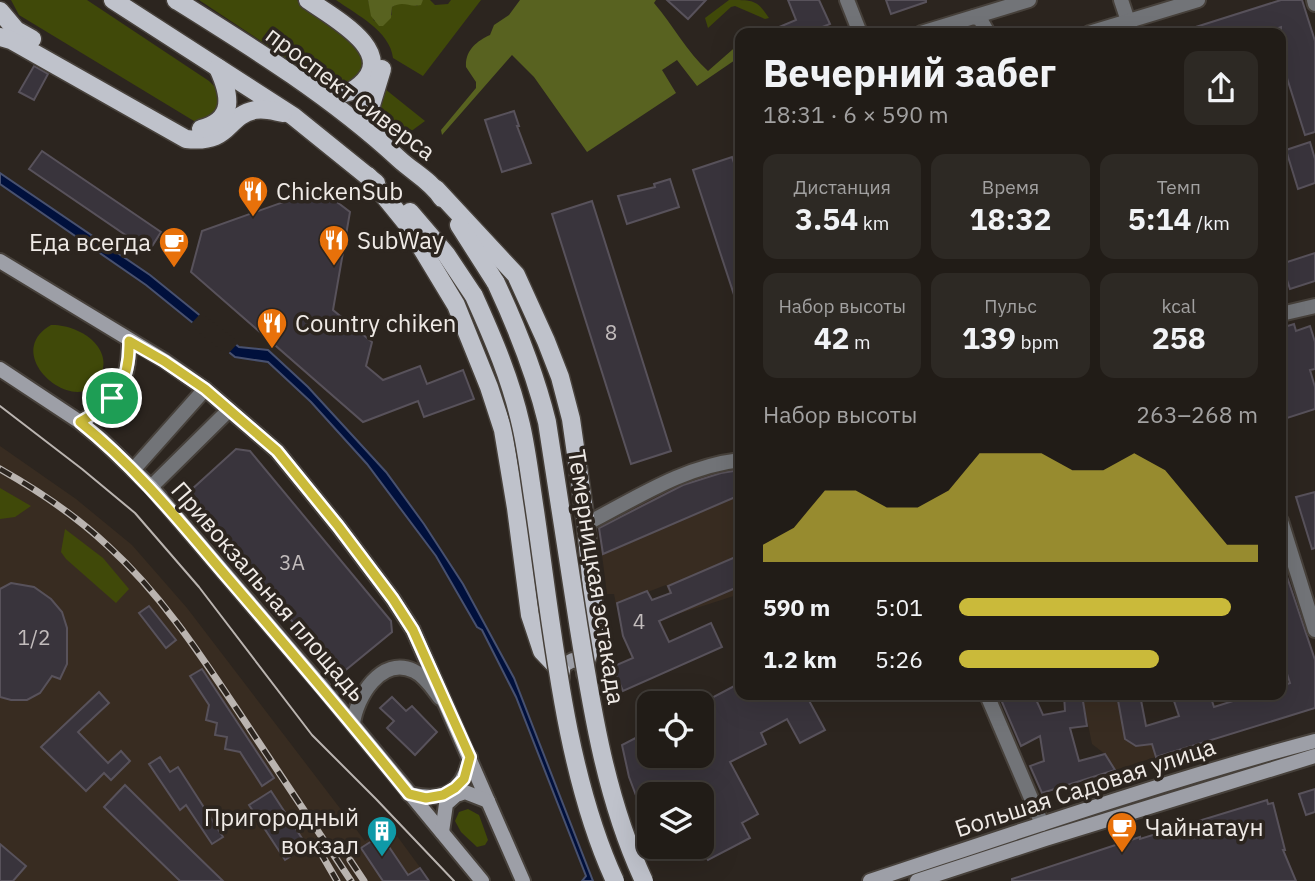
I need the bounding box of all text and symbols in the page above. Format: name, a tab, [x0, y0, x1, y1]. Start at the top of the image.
street label: проспект Сиверса	[260, 19, 443, 167]
text: Вечерний забег	[763, 48, 1056, 97]
button: share	[1184, 51, 1258, 125]
text: 18:31 · 6 × 590 m	[763, 99, 949, 129]
restaurant icon: ChickenSub	[236, 174, 270, 218]
place label: ChickenSub	[276, 175, 403, 207]
text: Дистанция	[793, 175, 891, 199]
text: Время	[982, 175, 1039, 199]
text: Темп	[1157, 175, 1201, 199]
text: 3.54	[795, 199, 858, 238]
text: 18:32	[970, 199, 1051, 238]
text: 5:14	[1128, 199, 1192, 238]
text: km	[858, 211, 889, 235]
text: /km	[1192, 211, 1230, 235]
restaurant icon: SubWay	[317, 223, 351, 267]
place label: SubWay	[357, 224, 444, 256]
cafe icon: Еда всегда	[157, 225, 191, 269]
place label: Еда всегда	[29, 226, 151, 258]
text: Набор высоты	[778, 294, 906, 318]
text: Пульс	[984, 294, 1037, 318]
text: kcal	[1162, 294, 1196, 318]
restaurant icon: Country chiken	[255, 306, 289, 350]
place label: Country chiken	[295, 307, 456, 339]
house number: 8	[605, 318, 617, 346]
text: 42	[814, 318, 850, 357]
text: 139	[962, 318, 1016, 357]
text: 258	[1152, 318, 1206, 357]
text: m	[850, 330, 871, 354]
text: bpm	[1016, 330, 1059, 354]
pin	[82, 368, 142, 428]
icon: arrive	[93, 379, 131, 417]
text: Набор высоты	[763, 399, 917, 429]
text: 263–268 m	[1136, 399, 1258, 429]
street label: Темерницкая эстакада	[561, 447, 633, 707]
street label: Привокзальная площадь	[165, 474, 373, 708]
house number: 3А	[279, 548, 305, 576]
text: 590 m	[763, 592, 830, 622]
text: 5:01	[875, 592, 923, 622]
house number: 4	[633, 607, 645, 635]
house number: 1/2	[17, 623, 51, 651]
text: 1.2 km	[763, 644, 837, 674]
text: 5:26	[875, 644, 923, 674]
map controls	[637, 691, 714, 859]
button: locate	[637, 691, 714, 768]
street label: Большая Садовая улица	[951, 730, 1220, 844]
button: layers	[637, 782, 714, 859]
place label: Пригородный вокзал	[204, 801, 359, 861]
cafe icon: Чайнатаун	[1105, 810, 1139, 854]
place label: Чайнатаун	[1145, 811, 1264, 843]
building icon: Пригородный вокзал	[365, 814, 399, 858]

